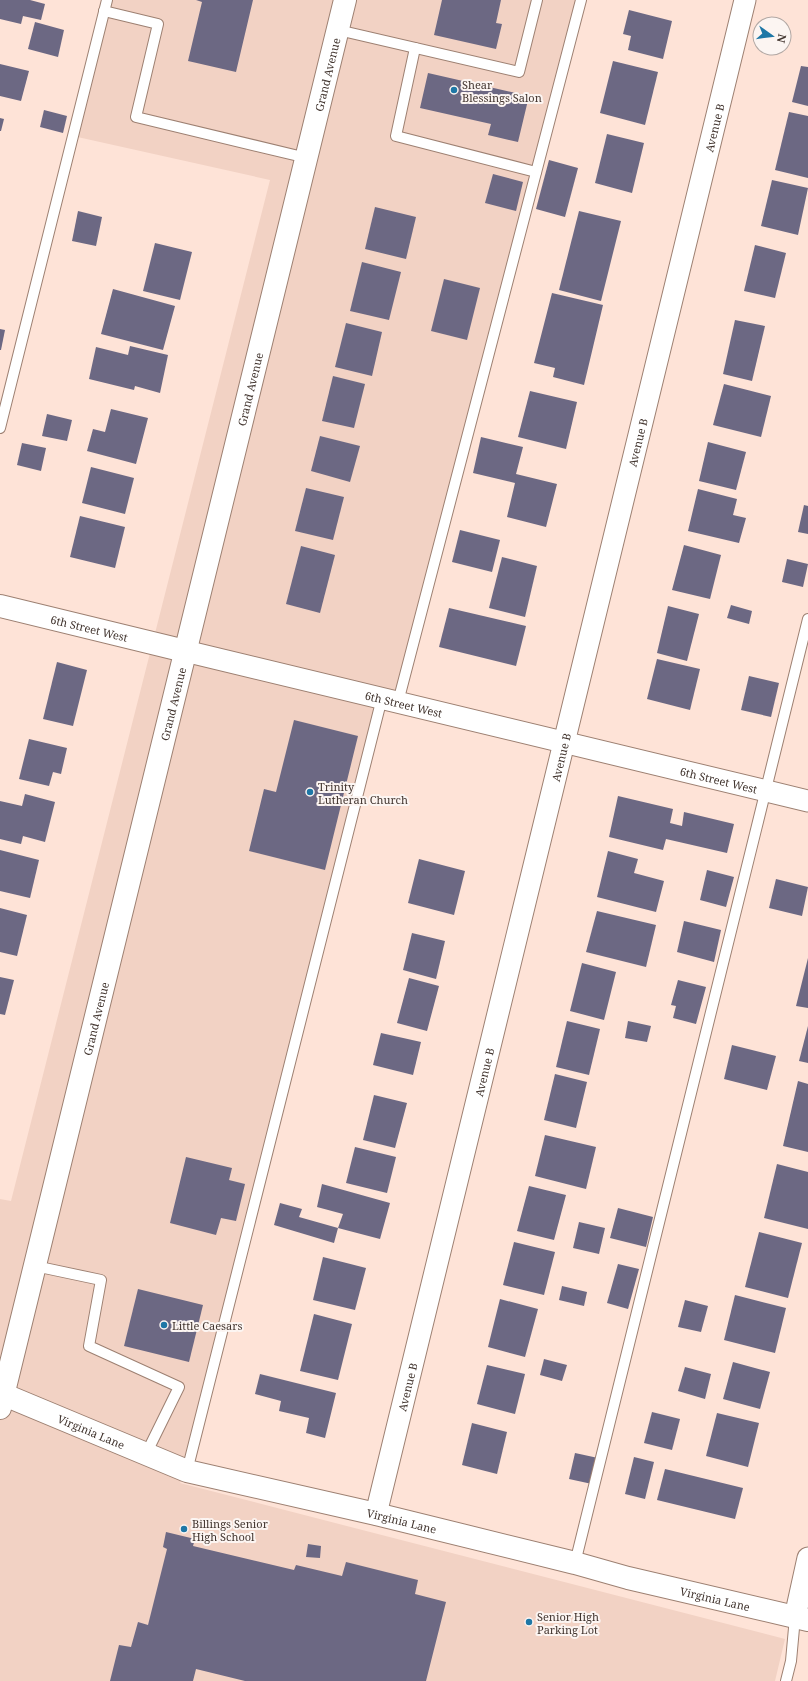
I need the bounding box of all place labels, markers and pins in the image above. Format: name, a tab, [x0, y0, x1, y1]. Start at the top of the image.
place label: Shear Blessings Salon	[462, 77, 542, 105]
marker: Shear Blessings Salon	[449, 85, 459, 95]
place label: Trinity Lutheran Church	[318, 779, 408, 807]
marker: Trinity Lutheran Church	[305, 787, 315, 797]
place label: Little Caesars	[172, 1318, 242, 1333]
marker: Little Caesars	[159, 1320, 169, 1330]
place label: Billings Senior High School	[192, 1516, 269, 1544]
marker: Billings Senior High School	[179, 1524, 189, 1534]
place label: Senior High Parking Lot	[537, 1609, 599, 1637]
marker: Senior High Parking Lot	[524, 1617, 534, 1627]

